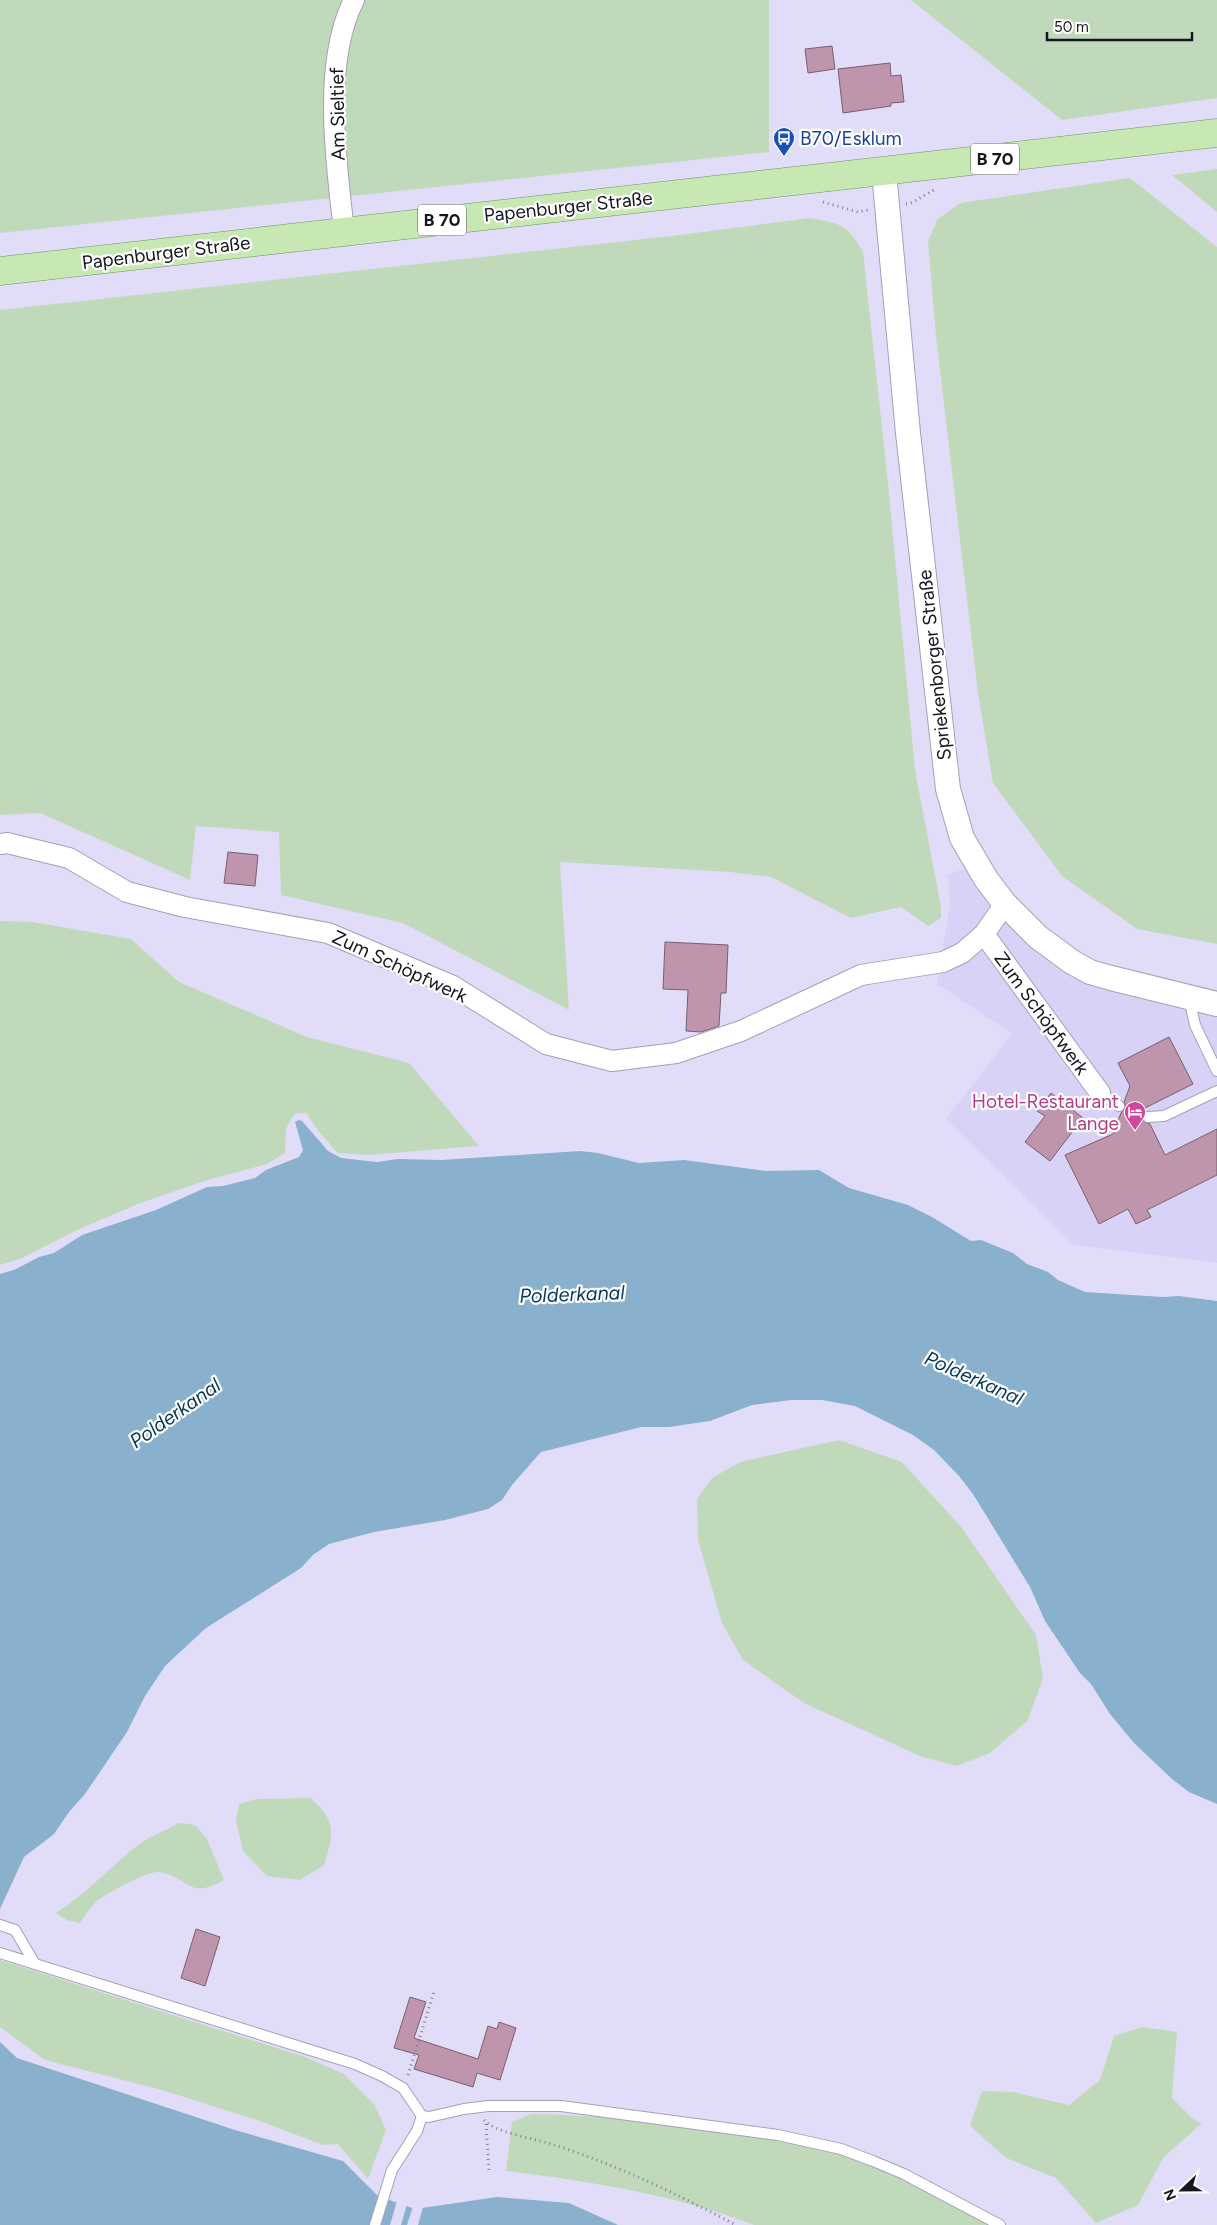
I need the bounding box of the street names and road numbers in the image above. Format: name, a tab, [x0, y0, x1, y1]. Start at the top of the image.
street label: Am Sieltief	[325, 67, 350, 161]
road number: B 70	[971, 144, 1019, 174]
street label: Papenburger Straße	[483, 186, 654, 227]
road number: B 70	[418, 204, 466, 236]
street label: Papenburger Straße	[81, 231, 252, 274]
street label: Spriekenborger Straße	[913, 569, 956, 761]
street label: Zum Schöpfwerk	[329, 925, 472, 1008]
street label: Zum Schöpfwerk	[989, 947, 1094, 1080]

